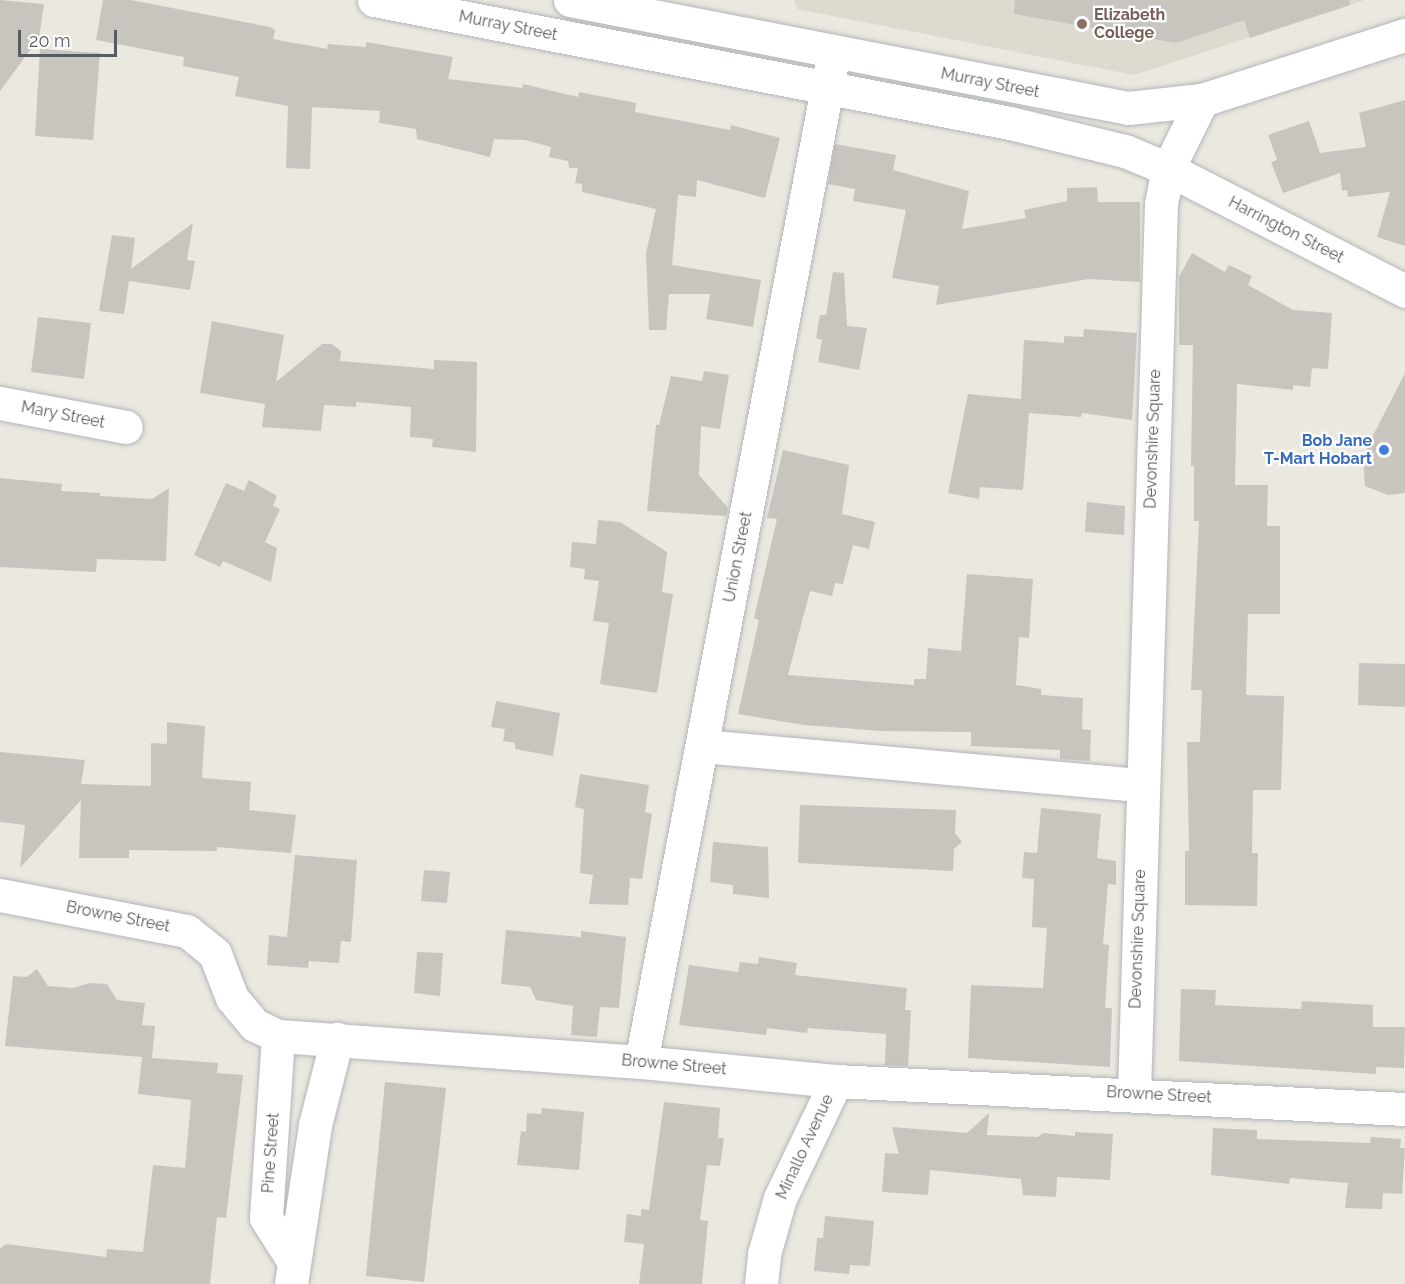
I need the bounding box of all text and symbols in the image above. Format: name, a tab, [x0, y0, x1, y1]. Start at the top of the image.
place label: Elizabeth College	[1094, 5, 1165, 43]
street label: Murray Street	[457, 7, 559, 45]
marker: Elizabeth College	[1075, 17, 1089, 31]
scale bar	[21, 18, 120, 56]
text: 20 m	[29, 30, 71, 51]
street label: Murray Street	[939, 64, 1041, 102]
street label: Harrington Street	[1225, 193, 1347, 267]
street label: Devonshire Square	[1141, 369, 1165, 509]
street label: Mary Street	[19, 397, 107, 433]
place label: Bob Jane T-Mart Hobart	[1264, 431, 1372, 469]
marker: Bob Jane T-Mart Hobart	[1377, 443, 1391, 457]
street label: Union Street	[720, 510, 756, 604]
street label: Devonshire Square	[1126, 869, 1150, 1009]
street label: Browne Street	[64, 898, 172, 936]
street label: Browne Street	[621, 1051, 727, 1079]
street label: Browne Street	[1106, 1083, 1212, 1107]
street label: Minallo Avenue	[772, 1091, 838, 1203]
street label: Pine Street	[259, 1112, 283, 1194]

